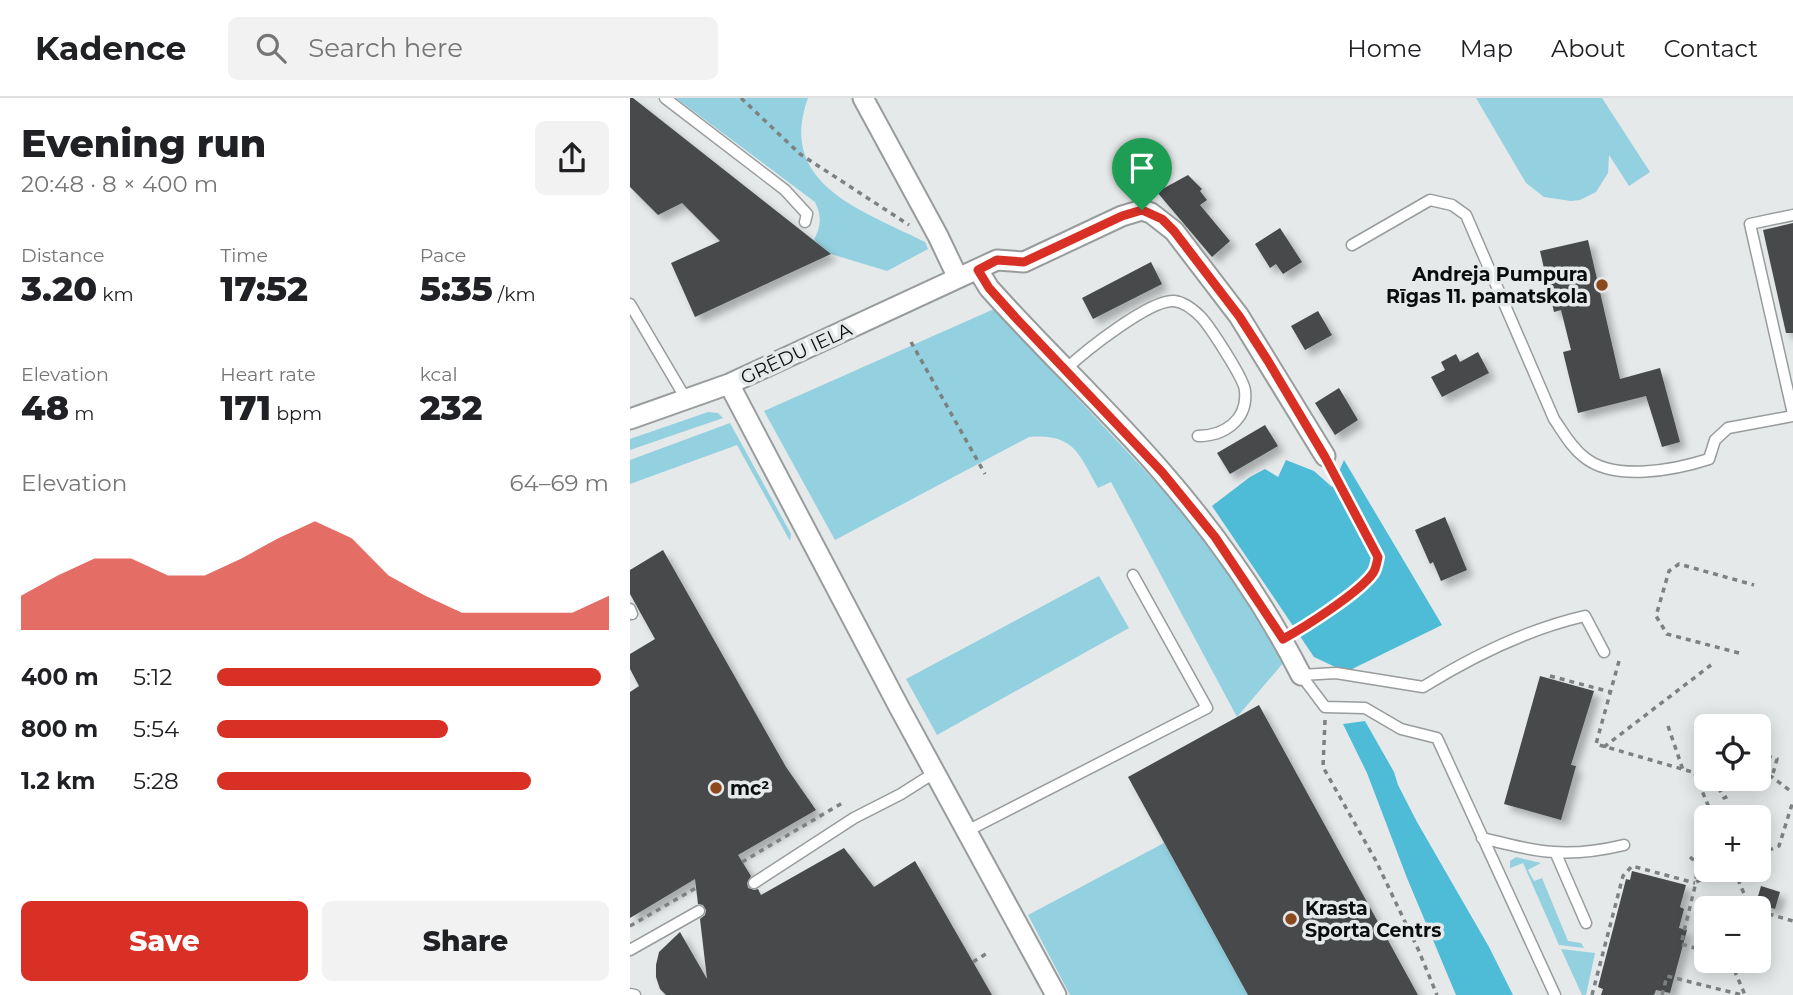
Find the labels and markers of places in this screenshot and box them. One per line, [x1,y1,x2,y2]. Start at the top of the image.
pin [1112,138,1172,210]
place label: Andreja Pumpura Rīgas 11. pamatskola [1386,263,1588,308]
marker: Andreja Pumpura Rīgas 11. pamatskola [1594,277,1610,293]
place label: mc² [730,777,769,800]
marker: mc² [708,780,724,796]
place label: Krasta Sporta Centrs [1305,897,1441,942]
marker: Krasta Sporta Centrs [1283,911,1299,927]

